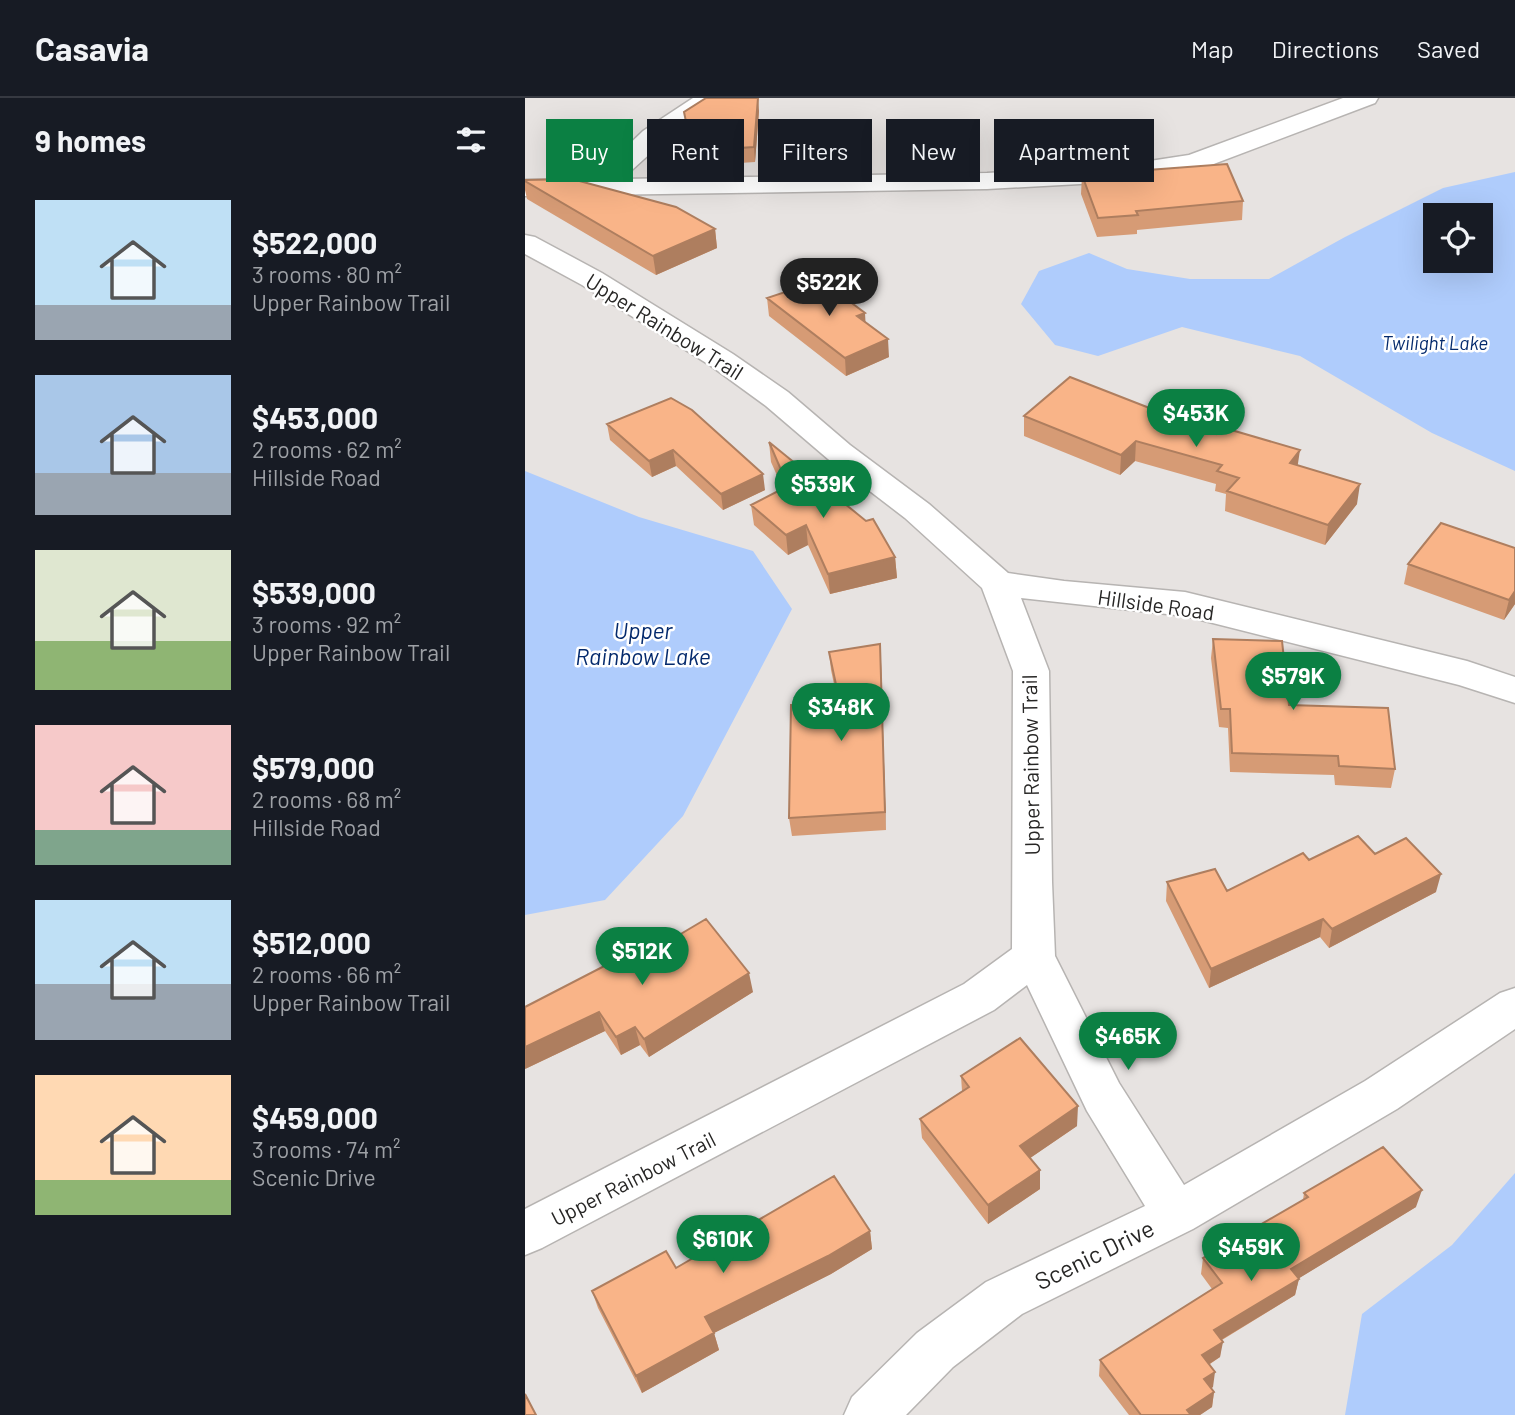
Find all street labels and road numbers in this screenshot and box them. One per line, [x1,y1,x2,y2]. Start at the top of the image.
street label: Upper Rainbow Trail [582,267,748,385]
street label: Hillside Road [1096,583,1216,625]
street label: Upper Rainbow Trail [1016,674,1044,856]
street label: Upper Rainbow Trail [547,1126,719,1230]
street label: Scenic Drive [1030,1213,1158,1295]

